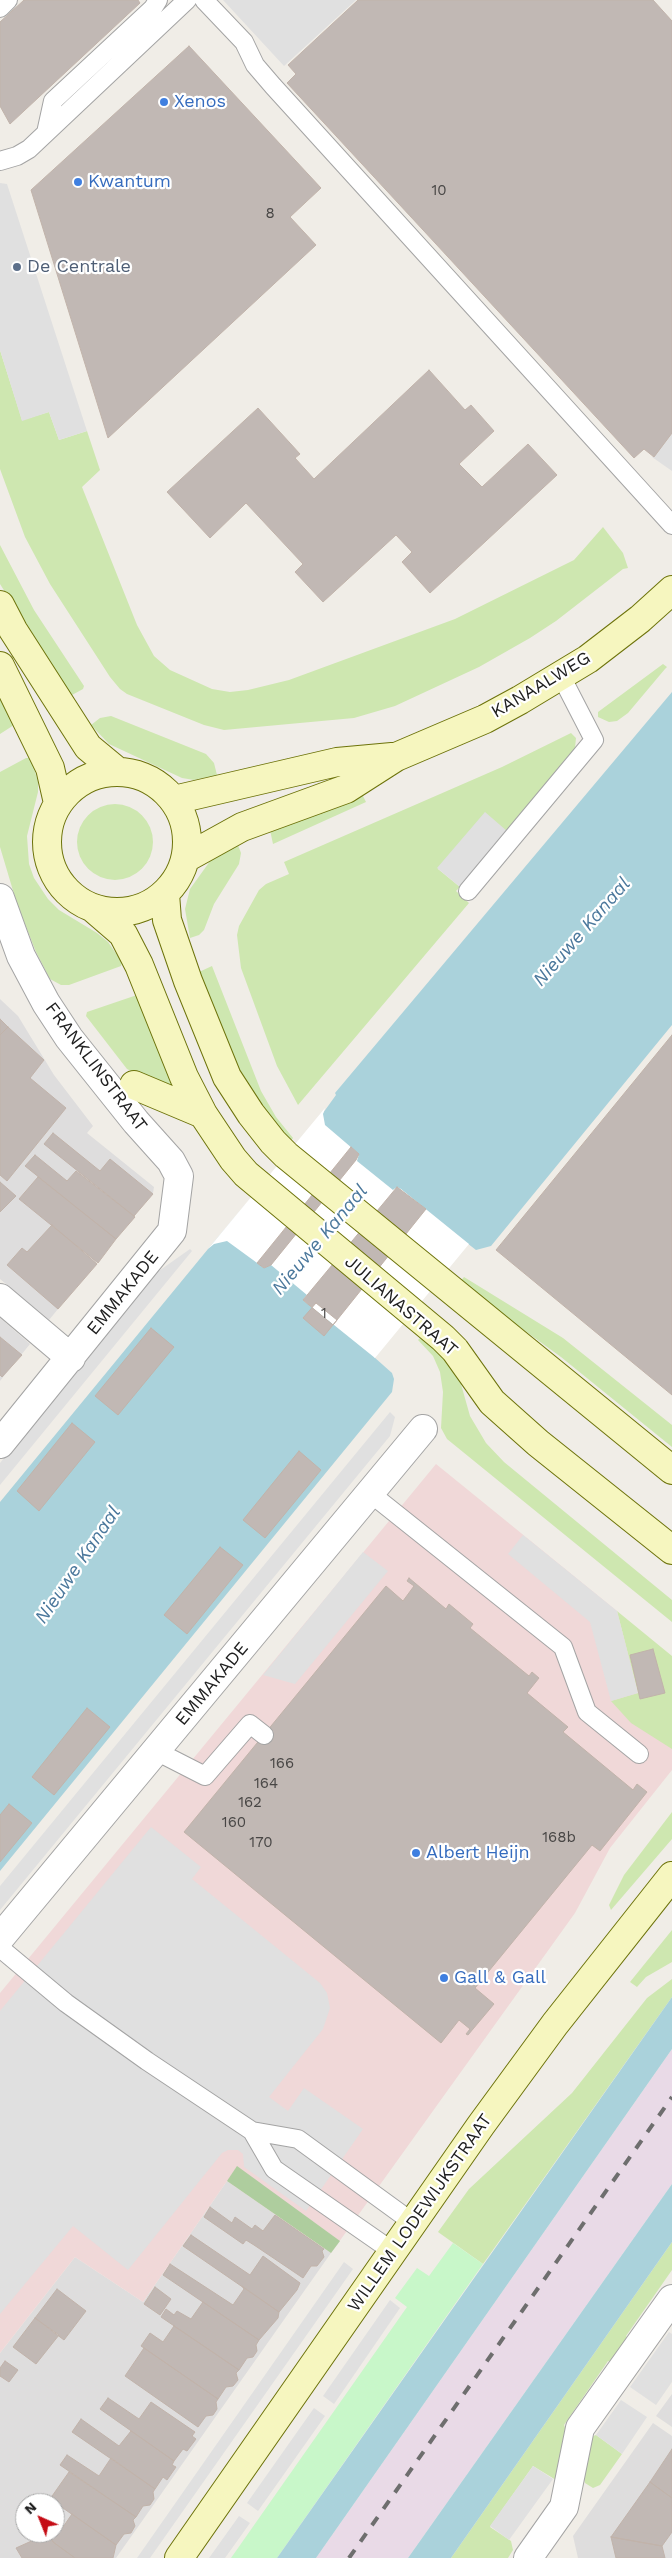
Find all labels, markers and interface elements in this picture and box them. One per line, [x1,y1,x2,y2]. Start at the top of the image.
place label: Xenos [174,91,226,113]
marker: Xenos [158,96,170,108]
place label: Kwantum [88,171,171,193]
marker: Kwantum [72,176,84,188]
house number: 10 [431,182,447,200]
house number: 8 [265,205,275,223]
place label: De Centrale [27,256,131,278]
marker: De Centrale [11,261,23,273]
street label: KANAALWEG [488,647,594,723]
water label: Nieuwe Kanaal [529,873,635,991]
street label: FRANKLINSTRAAT [40,998,152,1136]
water label: Nieuwe Kanaal [267,1180,373,1300]
street label: EMMAKADE [82,1246,164,1340]
street label: JULIANASTRAAT [340,1251,462,1361]
house number: 1 [321,1305,327,1323]
water label: Nieuwe Kanaal [30,1502,126,1628]
street label: EMMAKADE [171,1638,253,1730]
house number: 166 [270,1755,294,1773]
house number: 164 [254,1775,278,1793]
house number: 162 [238,1794,262,1812]
house number: 160 [222,1814,246,1832]
house number: 168b [542,1829,576,1847]
house number: 170 [249,1834,273,1852]
place label: Albert Heijn [426,1842,530,1864]
marker: Albert Heijn [410,1847,422,1859]
place label: Gall & Gall [454,1967,546,1989]
marker: Gall & Gall [438,1972,450,1984]
street label: WILLEM LODEWIJKSTRAAT [343,2110,497,2316]
north arrow [15,2493,65,2543]
text: N [21,2499,40,2517]

